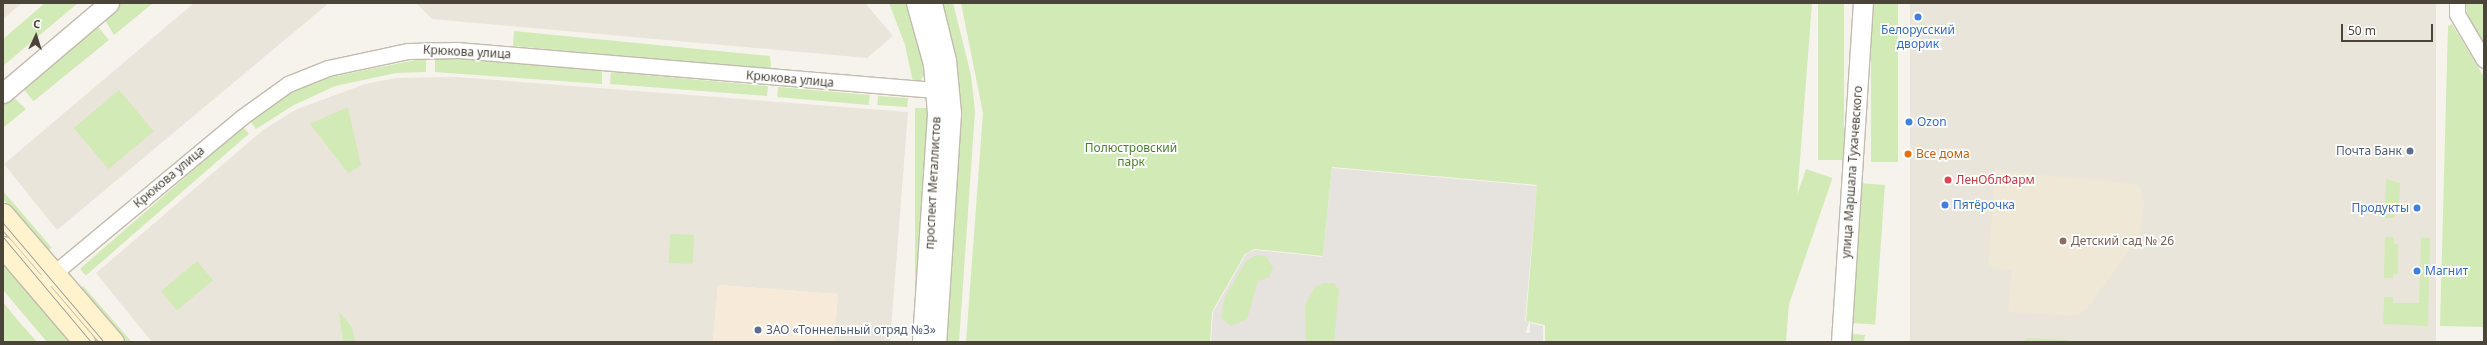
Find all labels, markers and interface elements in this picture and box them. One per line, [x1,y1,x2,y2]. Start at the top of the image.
marker: Белорусский дворик [1913,12,1923,22]
north arrow [16,16,56,56]
text: С [33,16,41,31]
scale bar [2343,16,2435,42]
text: 50 m [2348,22,2376,39]
place label: Белорусский дворик [1881,23,1955,51]
street label: Крюкова улица [423,43,511,61]
street label: Крюкова улица [745,68,835,90]
street label: улица Маршала Тухачевского [1839,85,1865,259]
place label: Ozon [1917,115,1947,129]
street label: проспект Металлистов [922,116,944,250]
marker: Ozon [1904,117,1914,127]
park label: Полюстровский парк [1085,141,1177,169]
street label: Крюкова улица [131,143,207,211]
place label: Почта Банк [2336,144,2402,158]
marker: Почта Банк [2405,146,2415,156]
place label: Все дома [1916,147,1970,161]
marker: Все дома [1903,149,1913,159]
place label: ЛенОблФарм [1956,173,2035,187]
marker: ЛенОблФарм [1943,175,1953,185]
place label: Пятёрочка [1953,198,2015,212]
marker: Пятёрочка [1940,200,1950,210]
place label: Продукты [2351,201,2409,215]
marker: Продукты [2412,203,2422,213]
place label: Детский сад № 26 [2071,234,2174,248]
marker: Детский сад № 26 [2058,236,2068,246]
place label: Магнит [2425,264,2468,278]
marker: Магнит [2412,266,2422,276]
place label: ЗАО «Тоннельный отряд №3» [766,323,936,337]
marker: ЗАО «Тоннельный отряд №3» [753,325,763,335]

